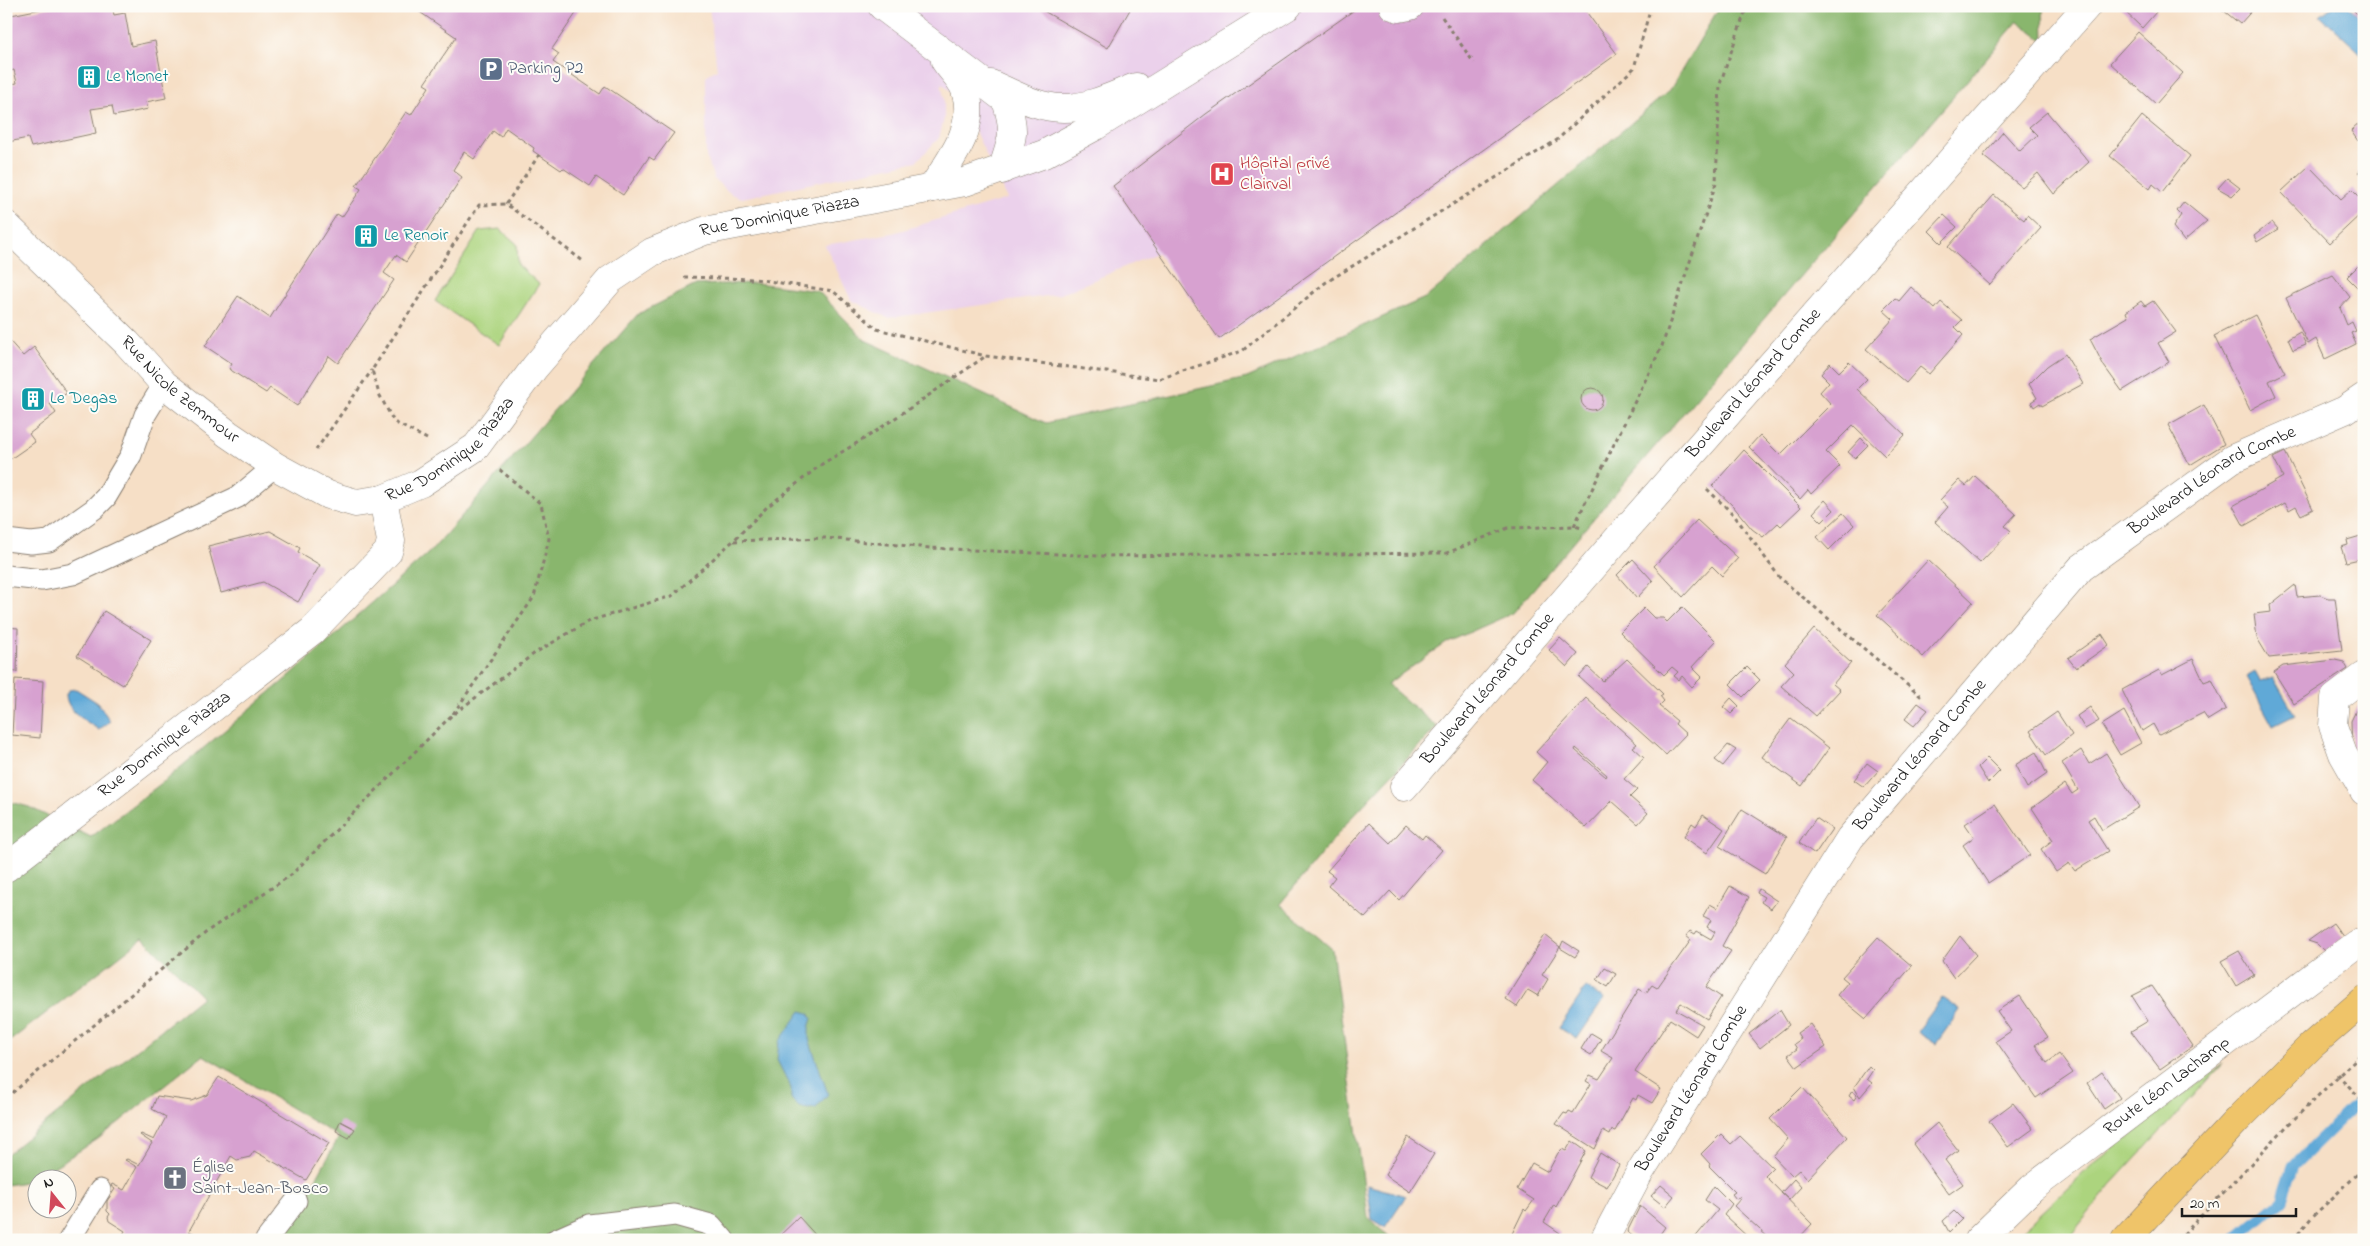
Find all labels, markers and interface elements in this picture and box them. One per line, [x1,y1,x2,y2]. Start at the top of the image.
parking icon: Parking P2 [478,56,504,82]
place label: Parking P2 [508,56,584,83]
building icon: Le Monet [76,64,102,90]
place label: Le Monet [106,64,169,90]
place label: Hôpital privé Clairval [1240,151,1331,198]
hospital icon: Hôpital privé Clairval [1209,161,1235,187]
street label: Rue Dominique Piazza [698,189,862,245]
building icon: Le Renoir [353,223,379,249]
place label: Le Renoir [384,223,449,249]
street label: Boulevard Léonard Combe [1680,302,1828,466]
street label: Rue Nicole Zemmour [114,330,244,451]
building icon: Le Degas [20,386,46,412]
place label: Le Degas [50,386,117,413]
street label: Rue Dominique Piazza [381,392,521,510]
street label: Boulevard Léonard Combe [2122,419,2301,543]
street label: Boulevard Léonard Combe [1415,607,1562,772]
street label: Boulevard Léonard Combe [1847,673,1994,838]
street label: Rue Dominique Piazza [93,685,237,805]
street label: Boulevard Léonard Combe [1629,999,1755,1179]
street label: Route Léon Lachamp [2098,1030,2236,1142]
place label: Église Saint-Jean-Bosco [192,1155,328,1202]
church icon: Église Saint-Jean-Bosco [162,1165,188,1191]
north arrow [28,1168,78,1218]
text: N [41,1172,56,1194]
scale bar [2182,1186,2296,1218]
text: 20 m [2190,1193,2220,1215]

